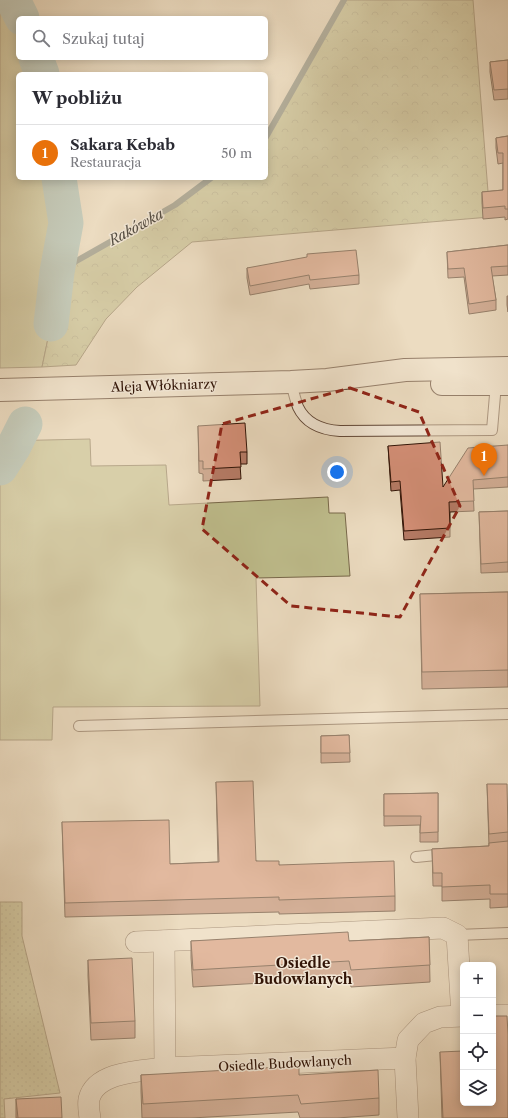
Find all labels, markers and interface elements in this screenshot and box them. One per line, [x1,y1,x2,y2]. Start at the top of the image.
search box [16,16,268,60]
icon: search [30,27,52,49]
text: Szukaj tutaj [62,29,144,48]
text: W pobliżu [32,88,122,108]
text: Sakara Kebab [70,135,175,154]
text: 1 [42,145,48,161]
text: 50 m [221,145,252,161]
text: Restauracja [70,154,141,170]
water label: Rakówka [105,204,167,250]
street label: Aleja Włókniarzy [110,375,218,395]
pin: 1 [471,443,497,476]
your location [327,462,347,482]
district label: Osiedle Budowlanych [254,954,353,988]
map controls [460,962,496,1106]
button: + [460,962,496,998]
button: − [460,998,496,1034]
button: locate [460,1034,496,1070]
street label: Osiedle Budowlanych [218,1052,352,1074]
button: layers [460,1070,496,1106]

